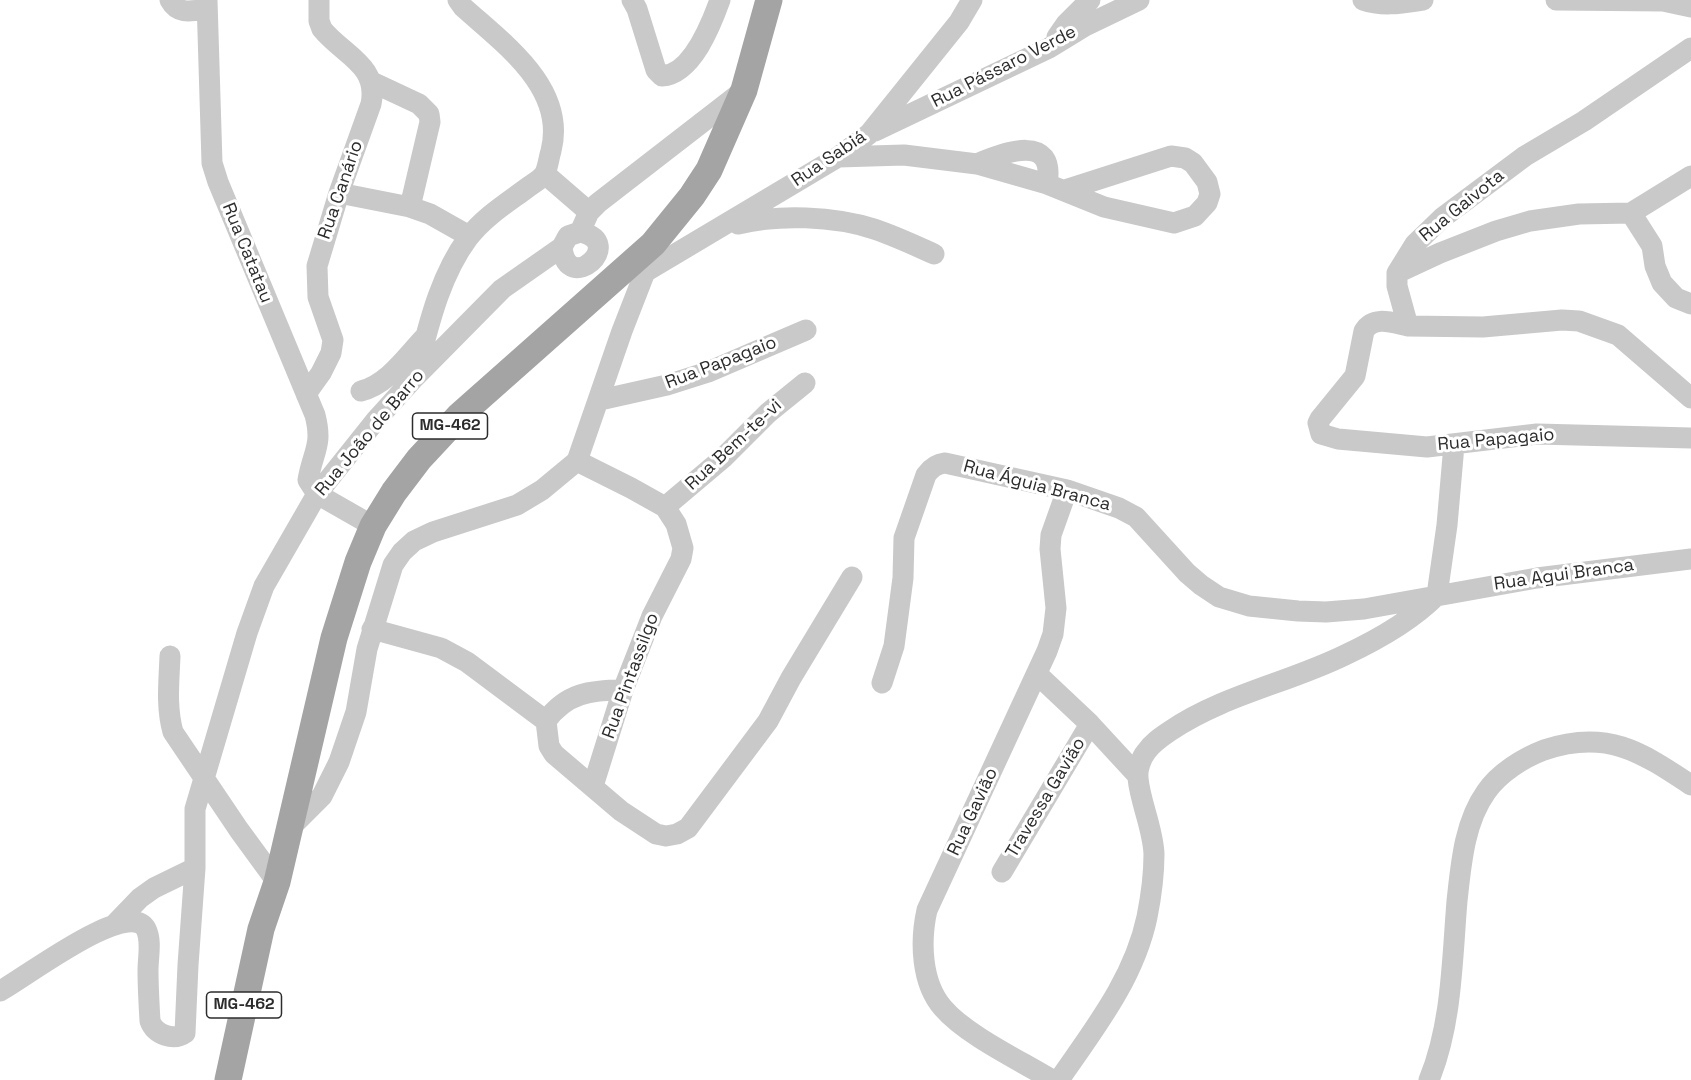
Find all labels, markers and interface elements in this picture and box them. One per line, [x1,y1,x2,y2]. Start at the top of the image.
street label: Rua Pássaro Verde [928,21,1080,113]
street label: Rua Sabiá [788,126,870,192]
street label: Rua Canário [314,138,368,242]
street label: Rua Gaivota [1415,165,1509,247]
street label: Rua Catatau [217,200,277,306]
street label: Rua Papagaio [662,332,780,394]
street label: Rua João de Barro [311,366,429,500]
street label: Rua Bem-te-vi [681,395,787,495]
road number: MG-462 [412,413,488,439]
street label: Rua Papagaio [1437,424,1555,456]
street label: Rua Águia Branca [961,456,1113,516]
street label: Rua Agui Branca [1493,554,1635,596]
street label: Rua Pintassilgo [598,610,664,742]
street label: Travessa Gavião [1002,734,1090,862]
street label: Rua Gavião [943,765,1003,859]
road number: MG-462 [206,992,282,1018]

